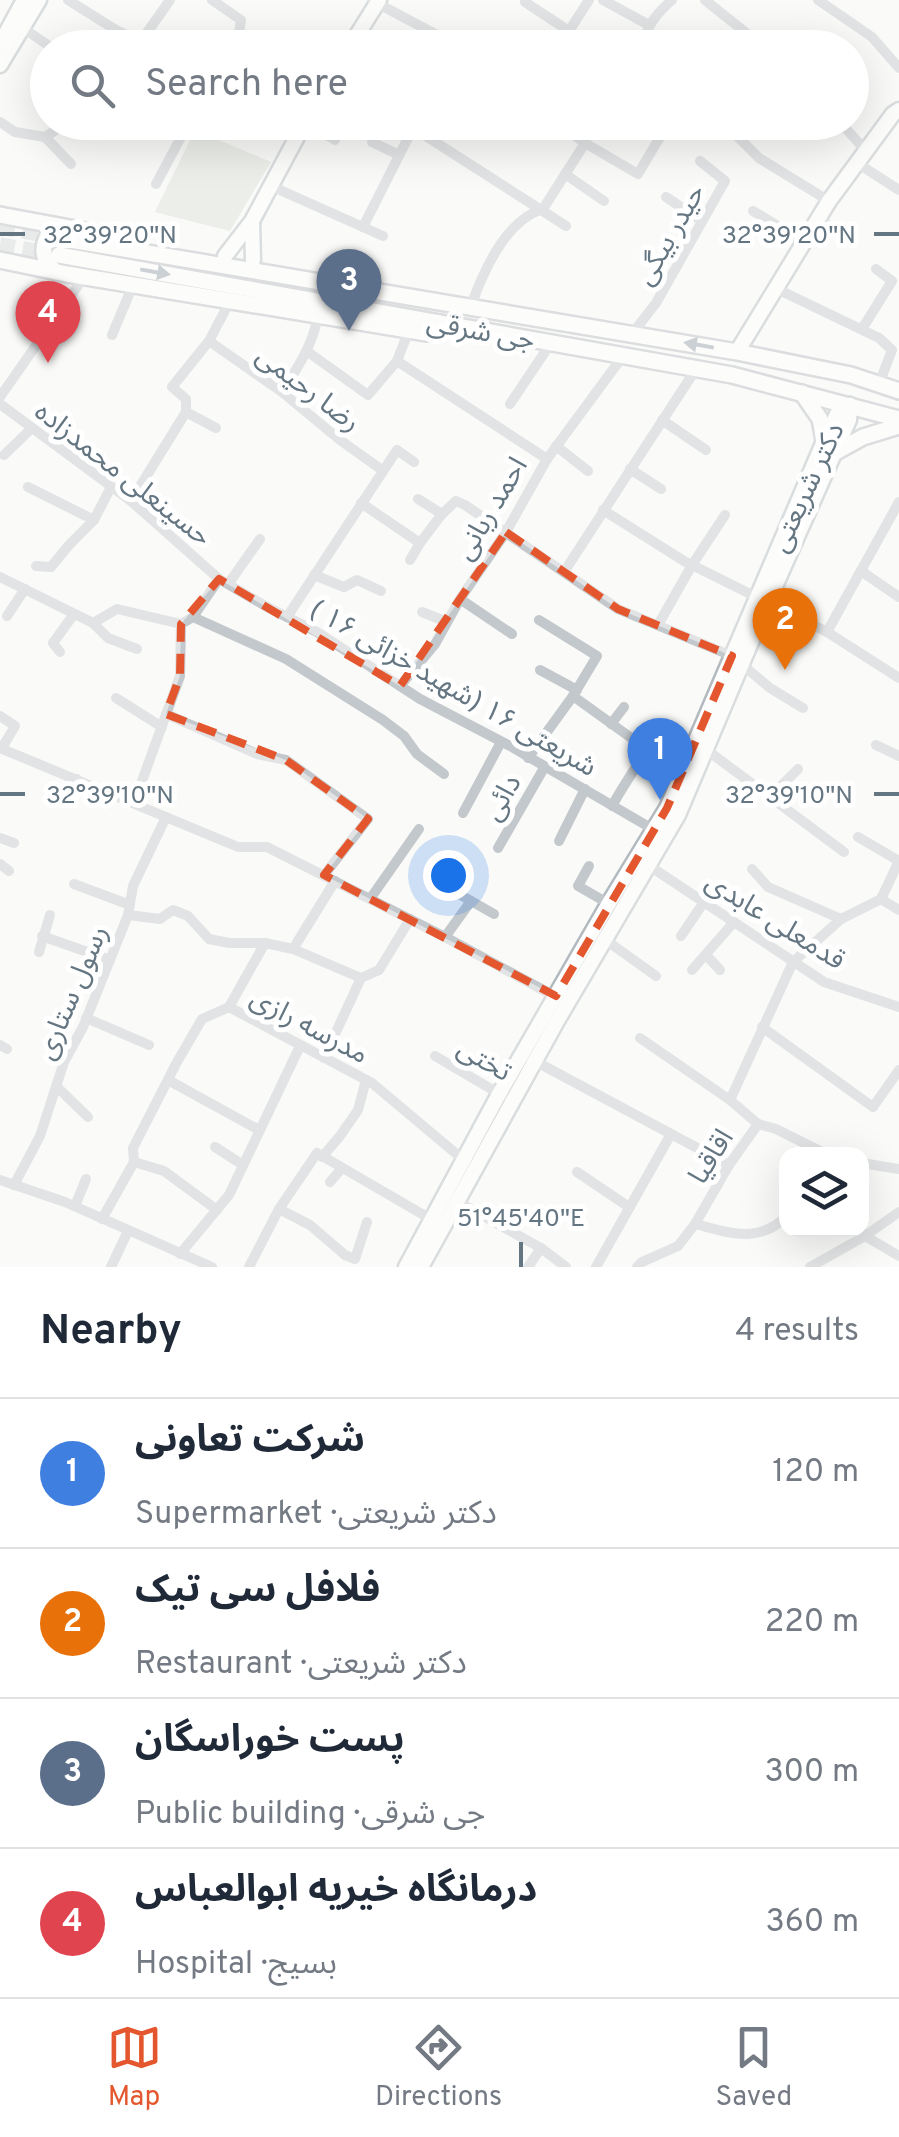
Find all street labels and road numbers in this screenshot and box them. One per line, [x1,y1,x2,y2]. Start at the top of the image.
street label: حیدر بیگی [628,178,715,293]
street label: جی شرقی [424,306,537,360]
street label: رضا رحیمی [248,339,367,442]
street label: حسینعلی محمدزاده [26,395,218,556]
street label: دکتر شریعتی [763,418,854,559]
street label: احمد ربانی [448,451,537,568]
street label: شریعتی ۱۶ (شهید خزائی ۱۶ ) [303,593,602,787]
street label: دائی [476,769,531,828]
street label: قدمعلی عابدی [698,865,851,980]
street label: رسول ستاری [29,920,118,1066]
street label: مدرسه رازی [243,981,374,1074]
street label: تختی [450,1032,517,1092]
street label: اقاقیا [682,1123,743,1192]

